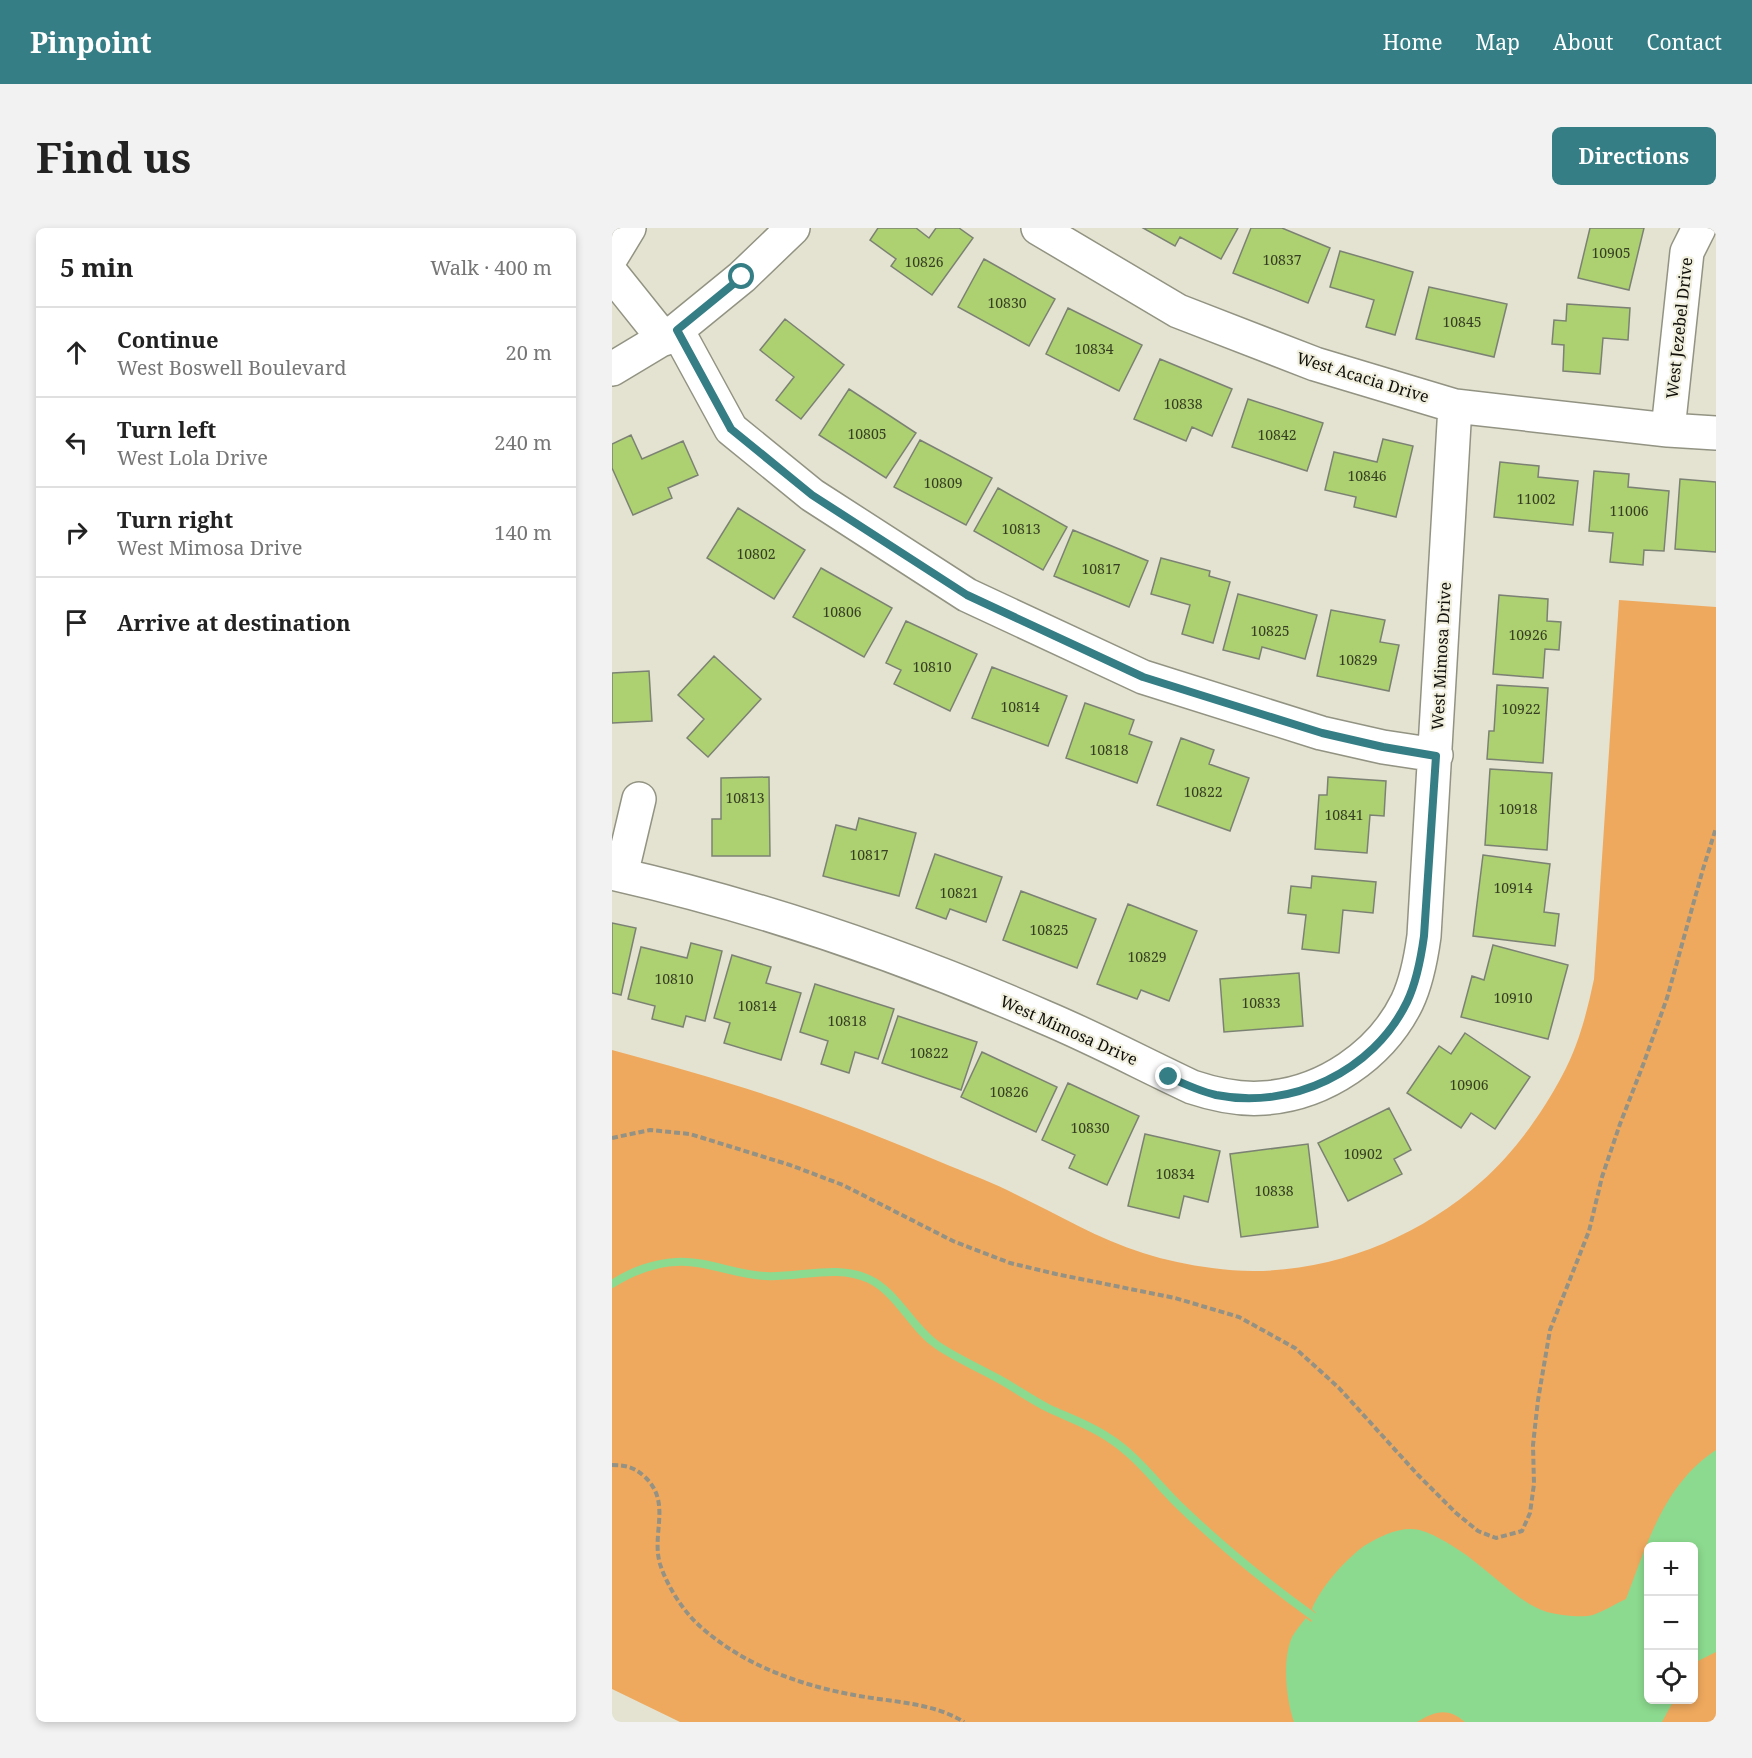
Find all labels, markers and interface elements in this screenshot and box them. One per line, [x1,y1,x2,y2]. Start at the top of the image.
text: Pinpoint [30,23,152,61]
text: Home [1383,28,1443,56]
text: Map [1476,28,1520,56]
text: About [1553,28,1614,56]
text: Contact [1647,28,1722,56]
button: Directions [1552,127,1716,185]
text: Find us [36,128,191,185]
house number: 10905 [1591,243,1631,262]
text: 5 min [60,249,134,285]
house number: 10837 [1262,250,1302,269]
house number: 10826 [904,252,944,271]
text: Walk · 400 m [430,254,552,281]
street label: West Jezebel Drive [1661,256,1697,400]
route start [728,263,754,289]
house number: 10830 [987,293,1027,312]
house number: 10845 [1442,312,1482,331]
text: Continue [117,324,219,354]
icon: ahead [60,336,93,369]
text: 20 m [506,339,552,366]
house number: 10834 [1074,339,1114,358]
street label: West Acacia Drive [1294,346,1432,408]
text: West Boswell Boulevard [117,354,347,381]
house number: 10838 [1163,394,1203,413]
text: Turn left [117,414,216,444]
house number: 10805 [847,424,887,443]
house number: 10842 [1257,425,1297,444]
icon: left [60,426,93,459]
text: 240 m [494,429,552,456]
text: West Lola Drive [117,444,268,471]
house number: 10846 [1347,466,1387,485]
house number: 10809 [923,473,963,492]
house number: 11002 [1516,489,1556,508]
house number: 11006 [1609,501,1649,520]
text: Turn right [117,504,233,534]
icon: right [60,516,93,549]
text: 140 m [494,519,552,546]
house number: 10813 [1001,519,1041,538]
text: West Mimosa Drive [117,534,302,561]
house number: 10802 [736,544,776,563]
house number: 10817 [1081,559,1121,578]
street label: West Mimosa Drive [1426,581,1456,731]
house number: 10806 [822,602,862,621]
icon: arrive [60,606,93,639]
text: Arrive at destination [117,607,351,637]
house number: 10825 [1250,621,1290,640]
house number: 10926 [1508,625,1548,644]
house number: 10829 [1338,650,1378,669]
house number: 10810 [912,657,952,676]
house number: 10814 [1000,697,1040,716]
house number: 10922 [1501,699,1541,718]
house number: 10818 [1089,740,1129,759]
house number: 10822 [1183,782,1223,801]
house number: 10813 [725,788,765,807]
house number: 10918 [1498,799,1538,818]
house number: 10841 [1324,805,1364,824]
house number: 10817 [849,845,889,864]
house number: 10914 [1493,878,1533,897]
house number: 10821 [939,883,979,902]
house number: 10825 [1029,920,1069,939]
house number: 10829 [1127,947,1167,966]
house number: 10810 [654,969,694,988]
house number: 10910 [1493,988,1533,1007]
street label: West Mimosa Drive [997,990,1141,1070]
house number: 10833 [1241,993,1281,1012]
house number: 10814 [737,996,777,1015]
house number: 10818 [827,1011,867,1030]
house number: 10822 [909,1043,949,1062]
route end [1155,1063,1181,1089]
house number: 10906 [1449,1075,1489,1094]
house number: 10826 [989,1082,1029,1101]
house number: 10830 [1070,1118,1110,1137]
house number: 10902 [1343,1144,1383,1163]
house number: 10834 [1155,1164,1195,1183]
house number: 10838 [1254,1181,1294,1200]
map controls [1644,1542,1698,1704]
button: + [1644,1542,1698,1596]
button: − [1644,1596,1698,1650]
button: locate [1644,1650,1698,1704]

